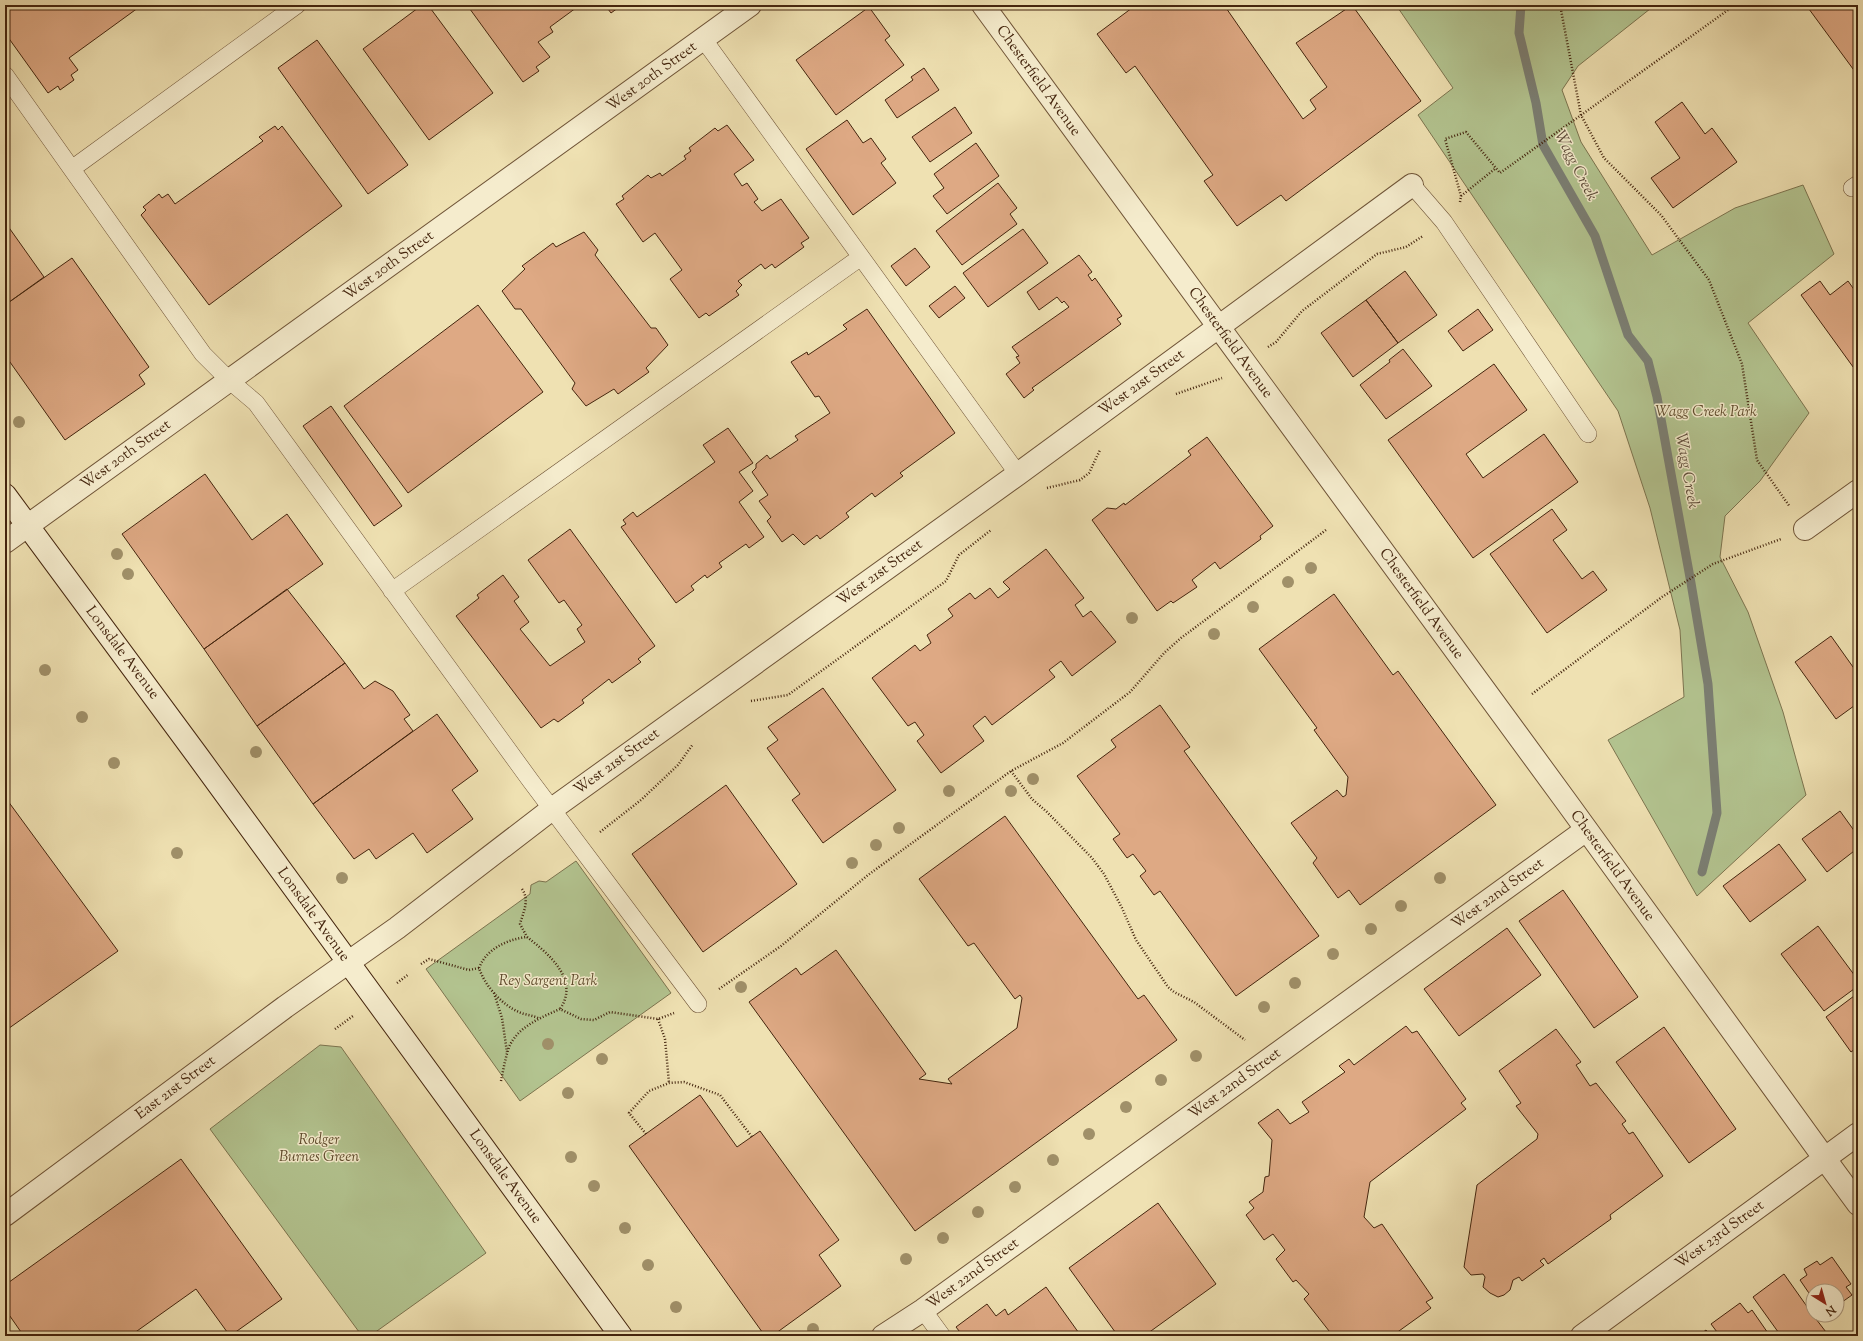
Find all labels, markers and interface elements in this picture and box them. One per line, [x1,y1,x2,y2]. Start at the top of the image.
street label: Chesterfield Avenue [991,21,1085,141]
street label: West 20th Street [602,37,702,117]
water label: Wagg Creek [1547,127,1603,205]
street label: West 20th Street [339,226,439,306]
street label: Chesterfield Avenue [1183,283,1277,403]
street label: West 21st Street [1095,345,1189,421]
park label: Wagg Creek Park [1655,402,1757,423]
street label: West 20th Street [76,415,176,495]
water label: Wagg Creek [1668,431,1704,511]
street label: West 21st Street [833,535,927,611]
street label: Chesterfield Avenue [1374,544,1468,664]
street label: Lonsdale Avenue [80,602,164,704]
street label: West 21st Street [570,724,664,800]
street label: Chesterfield Avenue [1565,806,1659,926]
street label: West 22nd Street [1448,853,1548,935]
street label: Lonsdale Avenue [272,864,354,966]
park label: Rey Sargent Park [499,971,597,992]
street label: West 22nd Street [1185,1043,1285,1125]
street label: East 21st Street [132,1051,220,1125]
street label: Lonsdale Avenue [464,1126,546,1228]
park label: Rodger Burnes Green [279,1130,359,1168]
street label: West 23rd Street [1671,1196,1769,1274]
street label: West 22nd Street [923,1233,1023,1315]
north arrow [1805,1283,1845,1323]
text: N [1822,1301,1840,1319]

